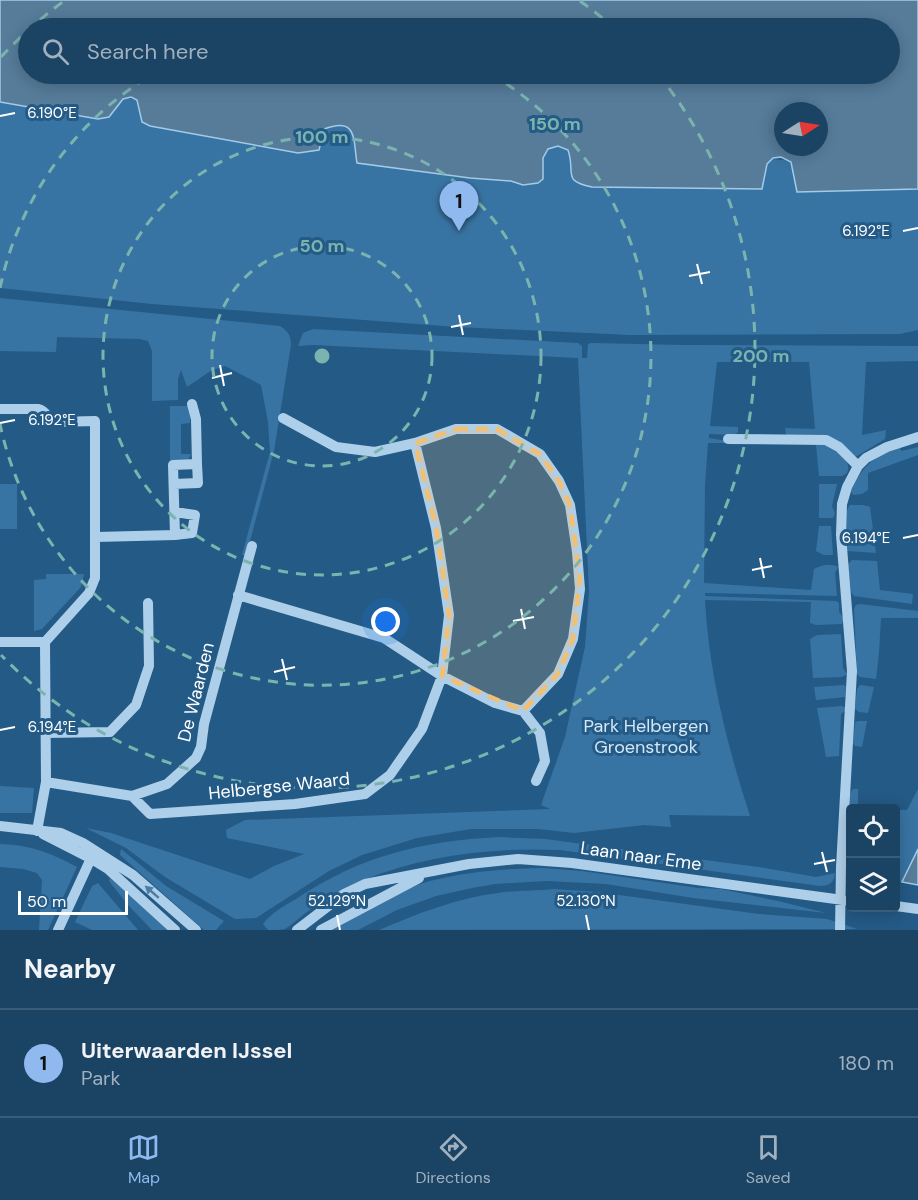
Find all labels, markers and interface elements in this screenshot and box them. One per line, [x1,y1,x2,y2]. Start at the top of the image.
search box [18,18,900,84]
icon: search [39,35,72,68]
text: Search here [87,37,208,66]
north arrow [774,102,828,156]
text: 6.190°E [27,103,77,123]
text: 150 m [529,112,581,136]
text: 100 m [295,125,349,149]
pin: 1 [440,182,478,231]
text: 6.192°E [842,221,890,241]
text: 50 m [299,234,345,258]
text: 200 m [733,344,789,368]
centre of rings [312,346,332,366]
text: 6.192°E [28,410,76,430]
text: 6.194°E [842,528,890,548]
your location [371,607,400,636]
street label: De Waarden [172,640,220,744]
park label: Park Helbergen Groenstrook [583,714,709,759]
text: 6.194°E [28,717,76,737]
street label: Helbergse Waard [207,767,351,805]
map controls [846,804,900,912]
button: locate [846,804,900,858]
street label: Laan naar Eme [579,836,703,876]
button: layers [846,858,900,912]
one-way arrow [144,885,160,898]
scale bar [18,888,128,916]
text: 50 m [27,891,66,912]
text: 52.129°N [308,891,366,911]
text: 52.130°N [556,891,616,911]
text: Nearby [24,952,116,986]
text: Uiterwaarden IJssel [81,1036,292,1065]
text: 1 [40,1050,47,1076]
text: 180 m [839,1050,894,1076]
text: Park [81,1065,121,1091]
tab: Map [127,1131,160,1188]
tab: Directions [415,1131,491,1188]
tab: Saved [746,1131,791,1188]

